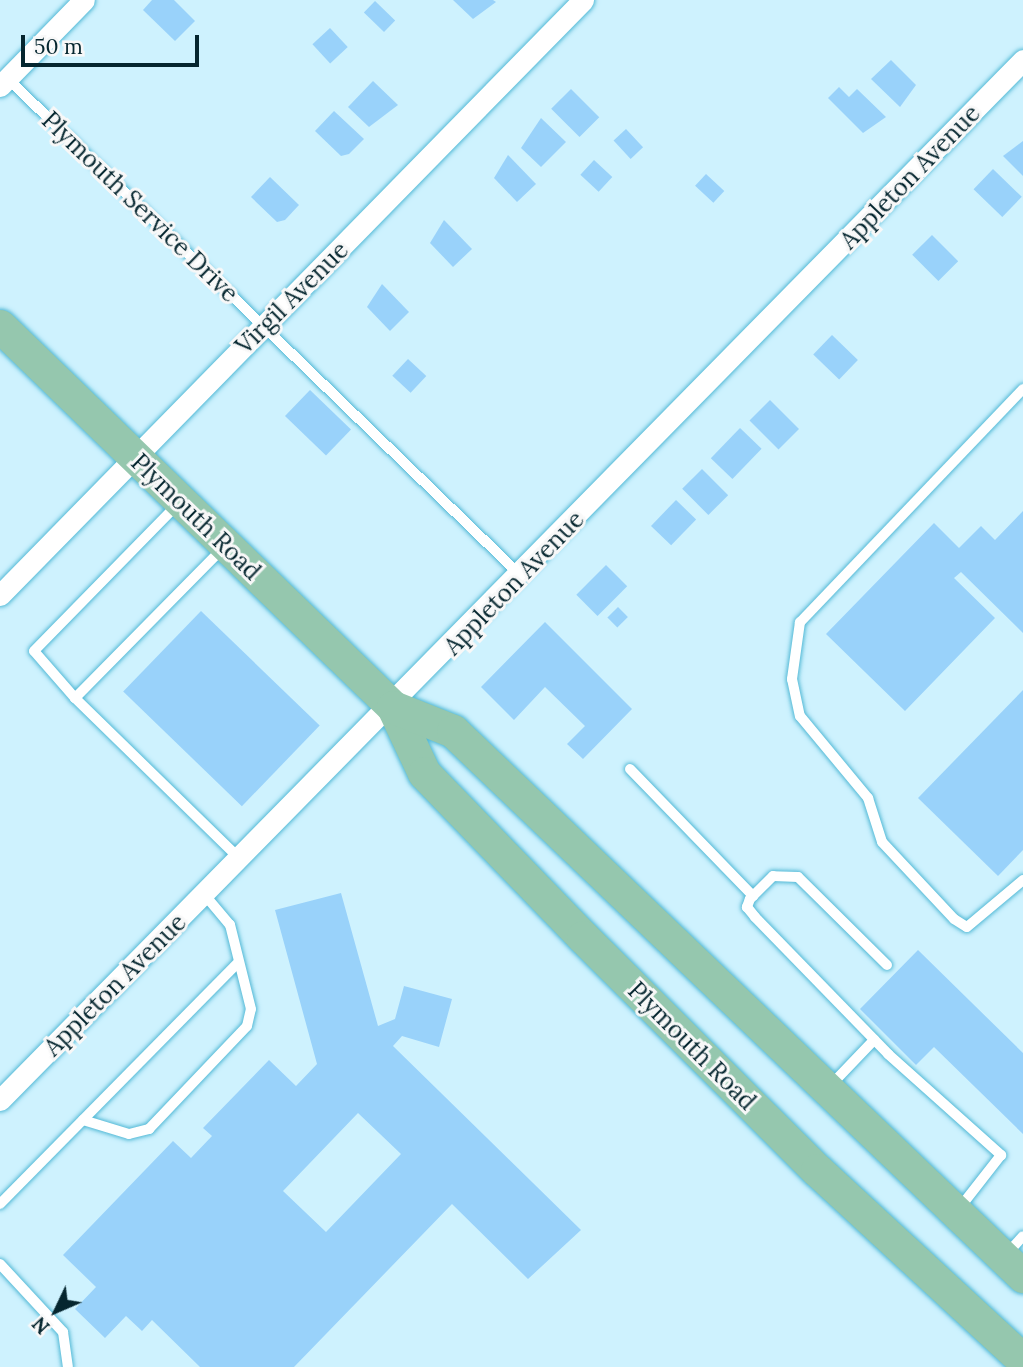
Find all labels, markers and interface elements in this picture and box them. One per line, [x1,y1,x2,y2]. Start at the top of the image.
scale bar [24,21,203,65]
text: 50 m [34,33,83,60]
street label: Appleton Avenue [834,99,986,255]
street label: Plymouth Service Drive [36,106,244,308]
street label: Virgil Avenue [230,236,354,360]
street label: Plymouth Road [125,448,267,586]
street label: Appleton Avenue [438,505,590,661]
street label: Appleton Avenue [38,908,192,1062]
street label: Plymouth Road [622,976,762,1116]
north arrow [21,1276,91,1346]
text: N [27,1312,55,1339]

